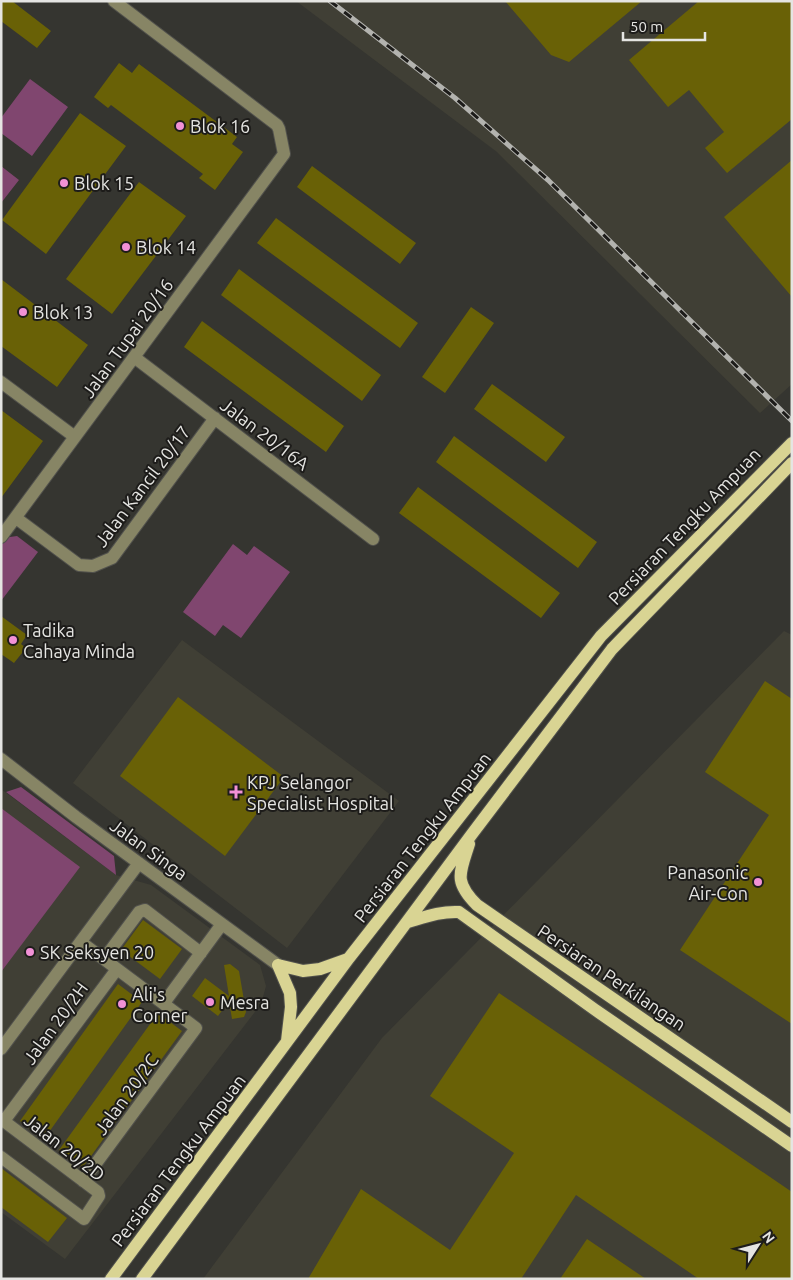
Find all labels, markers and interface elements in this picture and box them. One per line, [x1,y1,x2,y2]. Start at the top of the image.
scale bar [623,10,706,42]
text: 50 m [630,18,663,35]
place label: Blok 16 [190,116,250,136]
marker: Blok 16 [174,120,186,132]
place label: Blok 15 [74,173,134,193]
marker: Blok 15 [58,177,70,189]
place label: Blok 14 [136,237,196,257]
marker: Blok 14 [120,241,132,253]
street label: Jalan Tupai 20/16 [77,275,177,401]
place label: Blok 13 [33,302,93,322]
marker: Blok 13 [17,306,29,318]
street label: Jalan 20/16A [217,394,313,474]
street label: Jalan Kancil 20/17 [90,422,194,550]
street label: Persiaran Tengku Ampuan [604,444,764,608]
place label: Tadika Cahaya Minda [23,620,135,661]
marker: Tadika Cahaya Minda [7,634,19,646]
street label: Persiaran Tengku Ampuan [350,748,494,926]
place label: KPJ Selangor Specialist Hospital [247,772,394,813]
marker: KPJ Selangor Specialist Hospital [229,785,243,799]
street label: Jalan Singa [107,814,191,884]
place label: Panasonic Air-Con [667,862,748,903]
marker: Panasonic Air-Con [752,876,764,888]
street label: Persiaran Perkilangan [534,920,690,1034]
place label: SK Seksyen 20 [40,942,154,962]
marker: SK Seksyen 20 [24,946,36,958]
street label: Jalan 20/2H [19,978,91,1068]
place label: Ali's Corner [132,984,188,1025]
place label: Mesra [220,992,269,1012]
marker: Mesra [204,996,216,1008]
marker: Ali's Corner [116,998,128,1010]
street label: Jalan 20/2C [90,1050,162,1138]
street label: Persiaran Tengku Ampuan [107,1070,249,1250]
street label: Jalan 20/2D [21,1109,109,1185]
north arrow [733,1220,783,1270]
text: N [759,1228,778,1246]

